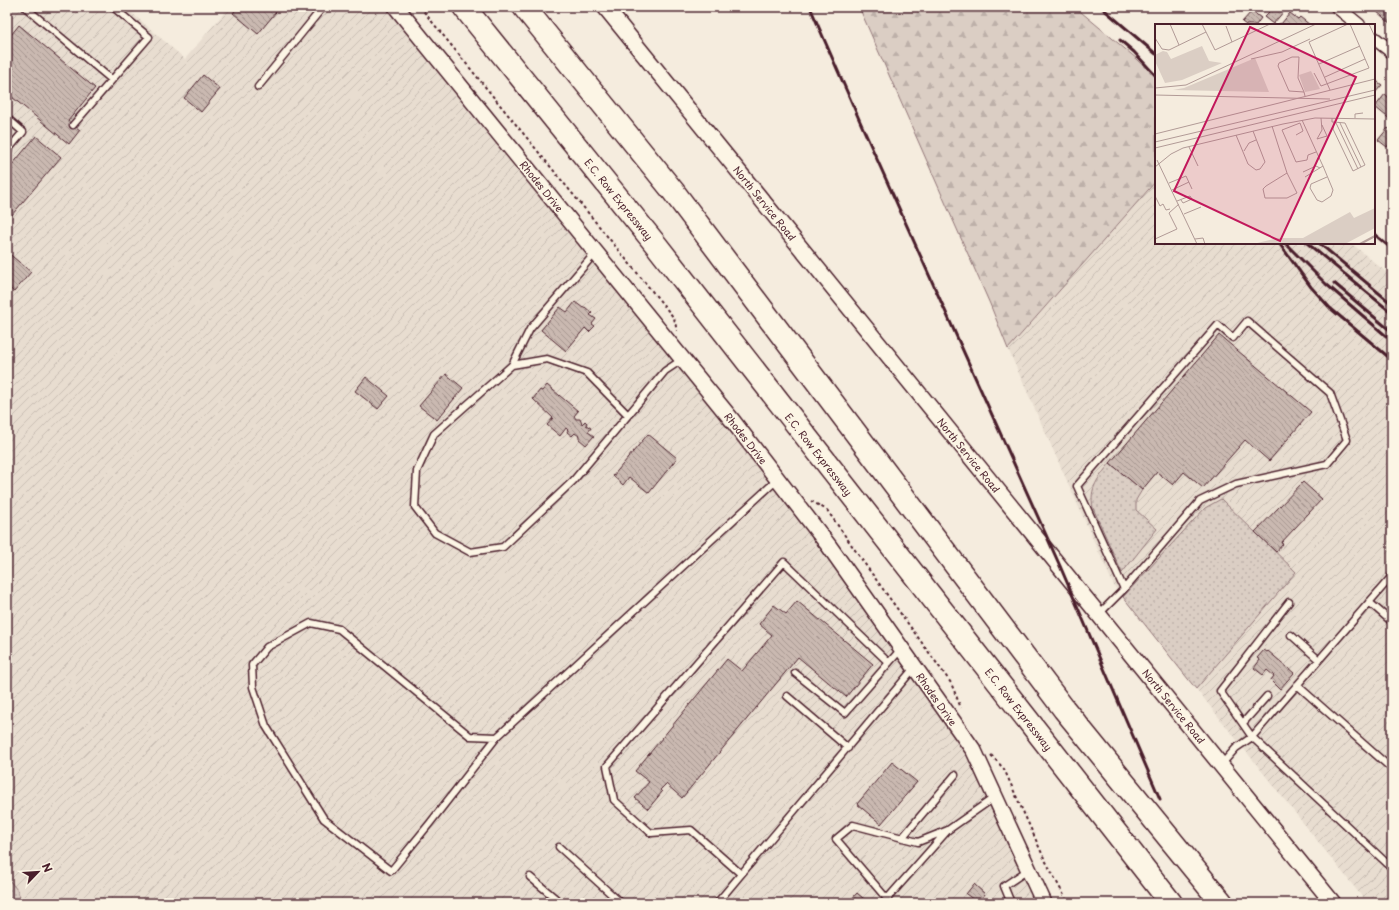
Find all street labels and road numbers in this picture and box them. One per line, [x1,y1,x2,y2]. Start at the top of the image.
street label: E.C. Row Expressway [581,155,657,244]
street label: Rhodes Drive [517,157,567,215]
street label: North Service Road [730,162,800,244]
street label: Rhodes Drive [721,409,771,467]
street label: E.C. Row Expressway [781,409,856,499]
street label: North Service Road [934,414,1004,496]
street label: E.C. Row Expressway [981,664,1056,754]
street label: North Service Road [1139,665,1209,747]
street label: Rhodes Drive [913,669,961,729]

